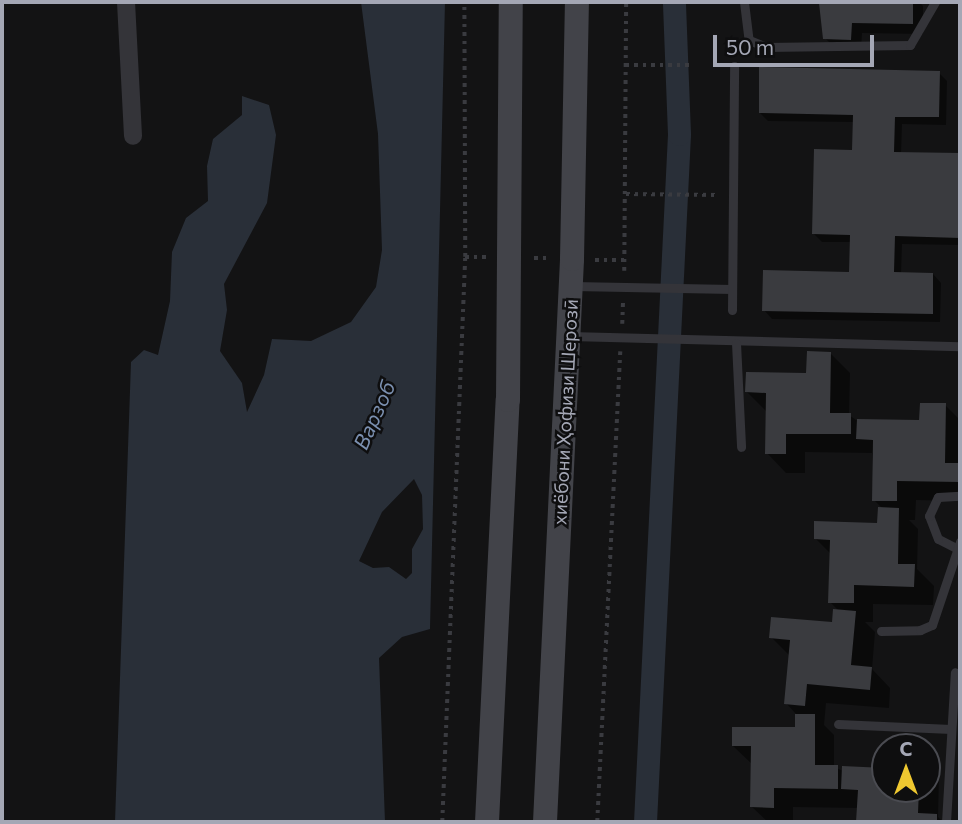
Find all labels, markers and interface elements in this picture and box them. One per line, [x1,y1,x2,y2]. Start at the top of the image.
scale bar [717,21,878,65]
text: 50 m [726,34,774,59]
street label: хиёбони Ҳофизи Шерозӣ [548,298,582,526]
water label: Варзоб [348,377,400,453]
north arrow [871,733,941,803]
text: С [900,737,913,760]

